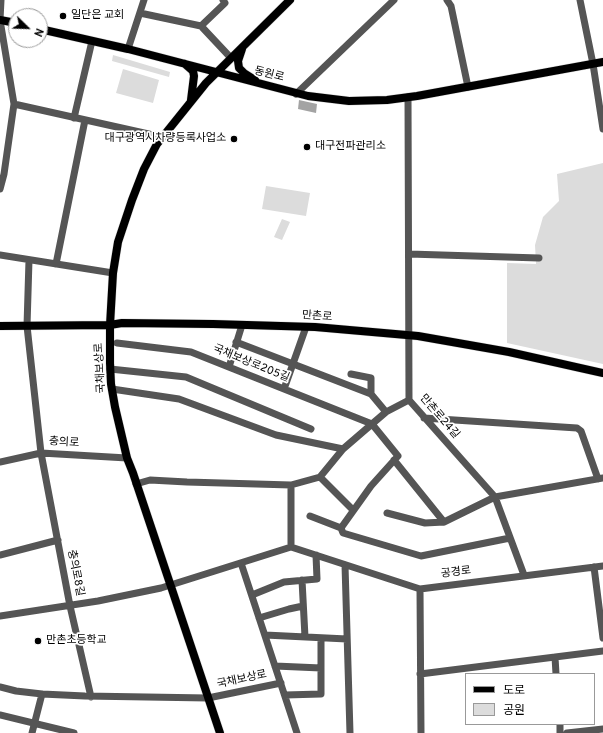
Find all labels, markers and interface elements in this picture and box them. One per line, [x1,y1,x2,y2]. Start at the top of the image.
north arrow [8,8,48,48]
place label: 일단은 교회 [71,9,124,23]
marker: 일단은 교회 [58,11,68,21]
text: N [30,26,46,39]
street label: 동원로 [253,65,285,85]
place label: 대구광역시차량등록사업소 [105,132,226,146]
marker: 대구광역시차량등록사업소 [229,134,239,144]
place label: 대구전파관리소 [315,140,386,154]
marker: 대구전파관리소 [302,142,312,152]
street label: 만촌로 [301,309,333,325]
street label: 국채보상로 [93,342,109,394]
street label: 국채보상로205길 [211,343,291,385]
street label: 만촌로24길 [416,392,462,442]
street label: 충의로 [48,436,80,450]
street label: 충의로8길 [64,549,86,597]
street label: 공경로 [440,565,472,581]
place label: 만촌초등학교 [46,634,107,648]
marker: 만촌초등학교 [33,636,43,646]
street label: 국채보상로 [216,668,268,692]
legend [465,673,595,725]
text: 도로 [503,683,525,699]
text: 공원 [503,703,525,719]

